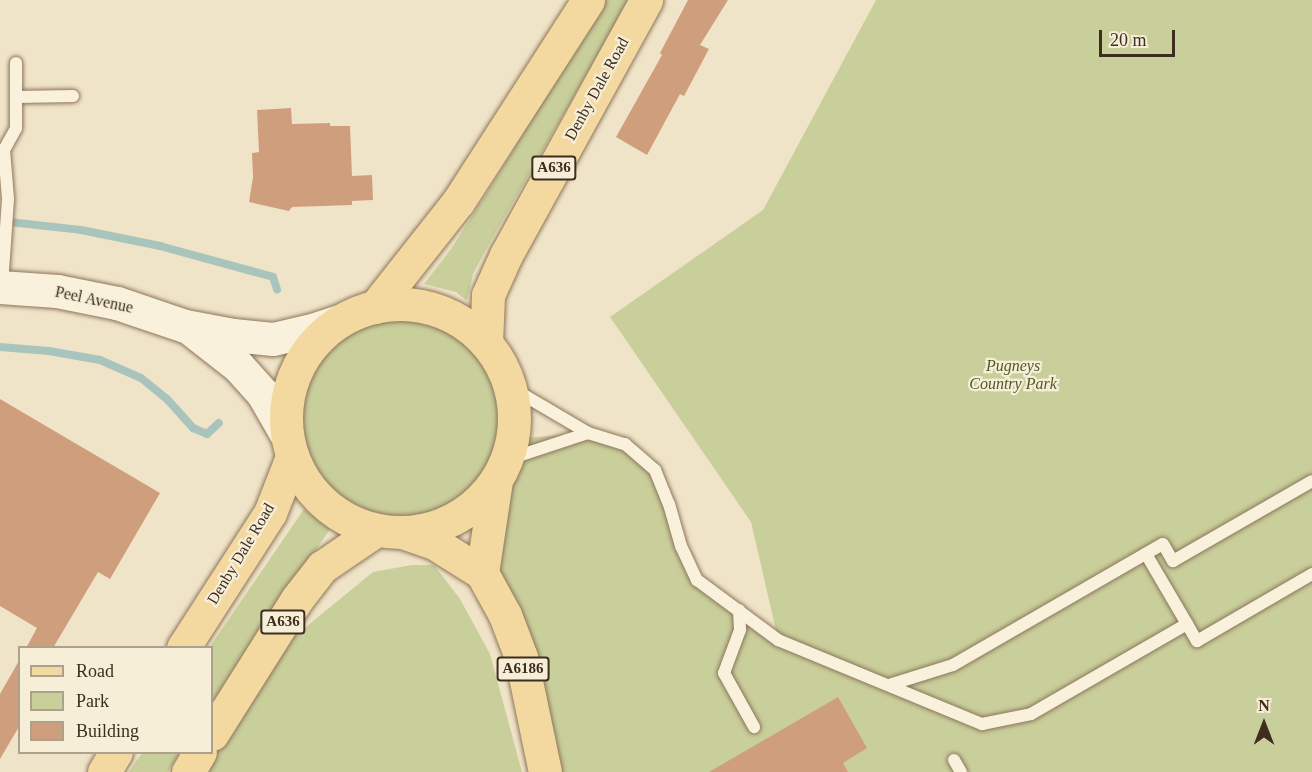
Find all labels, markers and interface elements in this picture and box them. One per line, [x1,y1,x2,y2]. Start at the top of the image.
scale bar [1102,18,1178,56]
text: 20 m [1110,30,1147,50]
street label: Denby Dale Road [561,34,633,144]
road number: A636 [530,156,578,180]
street label: Peel Avenue [53,282,135,318]
park label: Pugneys Country Park [969,356,1057,394]
street label: Denby Dale Road [203,500,279,608]
road number: A636 [259,610,307,634]
legend [18,646,213,754]
road number: A6186 [496,657,550,681]
text: Road [76,661,114,681]
text: Park [76,691,109,711]
north arrow [1234,694,1294,754]
text: N [1258,697,1270,714]
text: Building [76,721,139,741]

